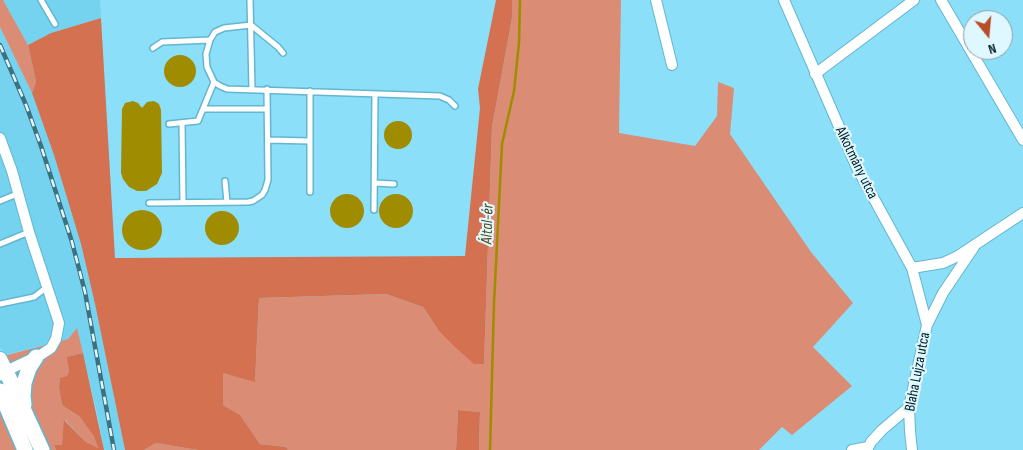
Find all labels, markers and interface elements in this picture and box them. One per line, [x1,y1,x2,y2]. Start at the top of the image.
north arrow [963,10,1013,60]
text: N [986,40,998,58]
street label: Alkotmány utca [831,124,881,202]
water label: Által-ér [478,203,498,245]
street label: Blaha Lujza utca [902,331,934,413]

